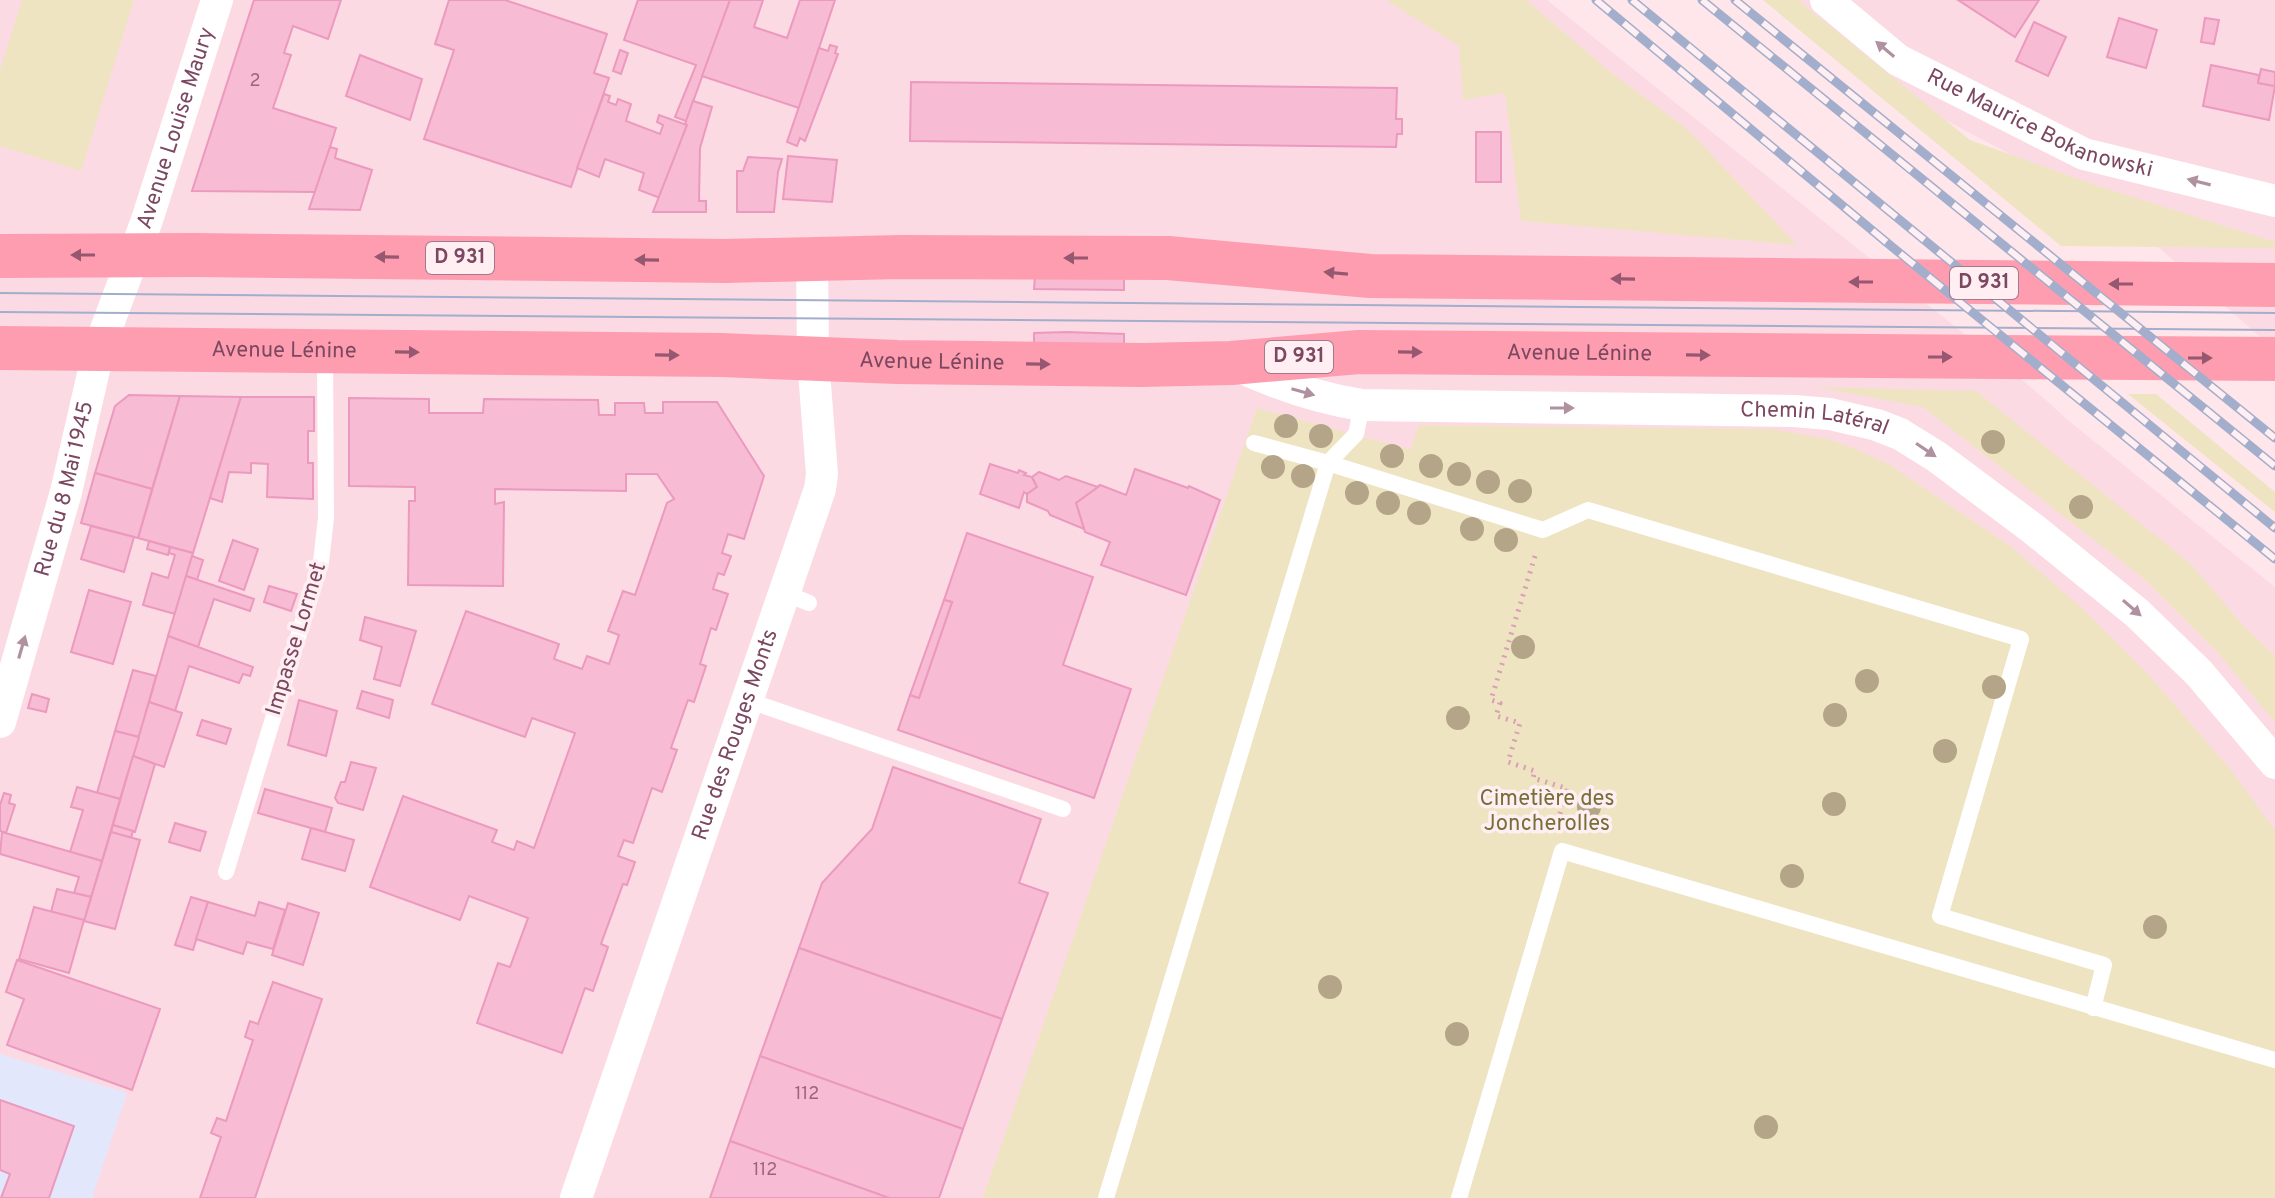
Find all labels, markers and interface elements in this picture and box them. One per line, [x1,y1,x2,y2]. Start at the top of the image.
street label: Avenue Louise Maury [131,24,221,233]
one-way arrow [1875,41,1895,58]
street label: Rue Maurice Bokanowski [1922,63,2156,184]
house number: 2 [249,70,261,93]
one-way arrow [2187,176,2212,188]
road number: D 931 [426,242,494,274]
one-way arrow [70,249,95,261]
one-way arrow [374,251,399,263]
one-way arrow [1063,252,1088,264]
one-way arrow [634,254,659,266]
one-way arrow [1323,267,1348,280]
road number: D 931 [1950,267,2018,299]
one-way arrow [1610,273,1635,285]
one-way arrow [1848,276,1873,288]
one-way arrow [2108,278,2133,290]
street label: Avenue Lénine [211,337,357,365]
street label: Avenue Lénine [1506,340,1652,368]
road number: D 931 [1265,341,1333,373]
one-way arrow [395,346,420,358]
one-way arrow [1398,346,1423,358]
street label: Avenue Lénine [859,347,1005,377]
one-way arrow [655,348,680,361]
one-way arrow [1686,349,1711,361]
one-way arrow [1928,351,1953,363]
one-way arrow [2188,352,2213,364]
one-way arrow [1026,358,1051,370]
one-way arrow [1291,387,1316,399]
street label: Chemin Latéral [1740,397,1893,442]
street label: Rue du 8 Mai 1945 [29,398,100,580]
one-way arrow [1550,402,1575,414]
one-way arrow [1915,442,1937,457]
street label: Impasse Lormet [261,559,333,719]
one-way arrow [2122,599,2141,617]
street label: Rue des Rouges Monts [687,626,784,844]
one-way arrow [16,635,28,660]
park label: Cimetière des Joncherolles [1479,786,1615,838]
house number: 112 [795,1083,819,1106]
house number: 112 [753,1159,777,1182]

